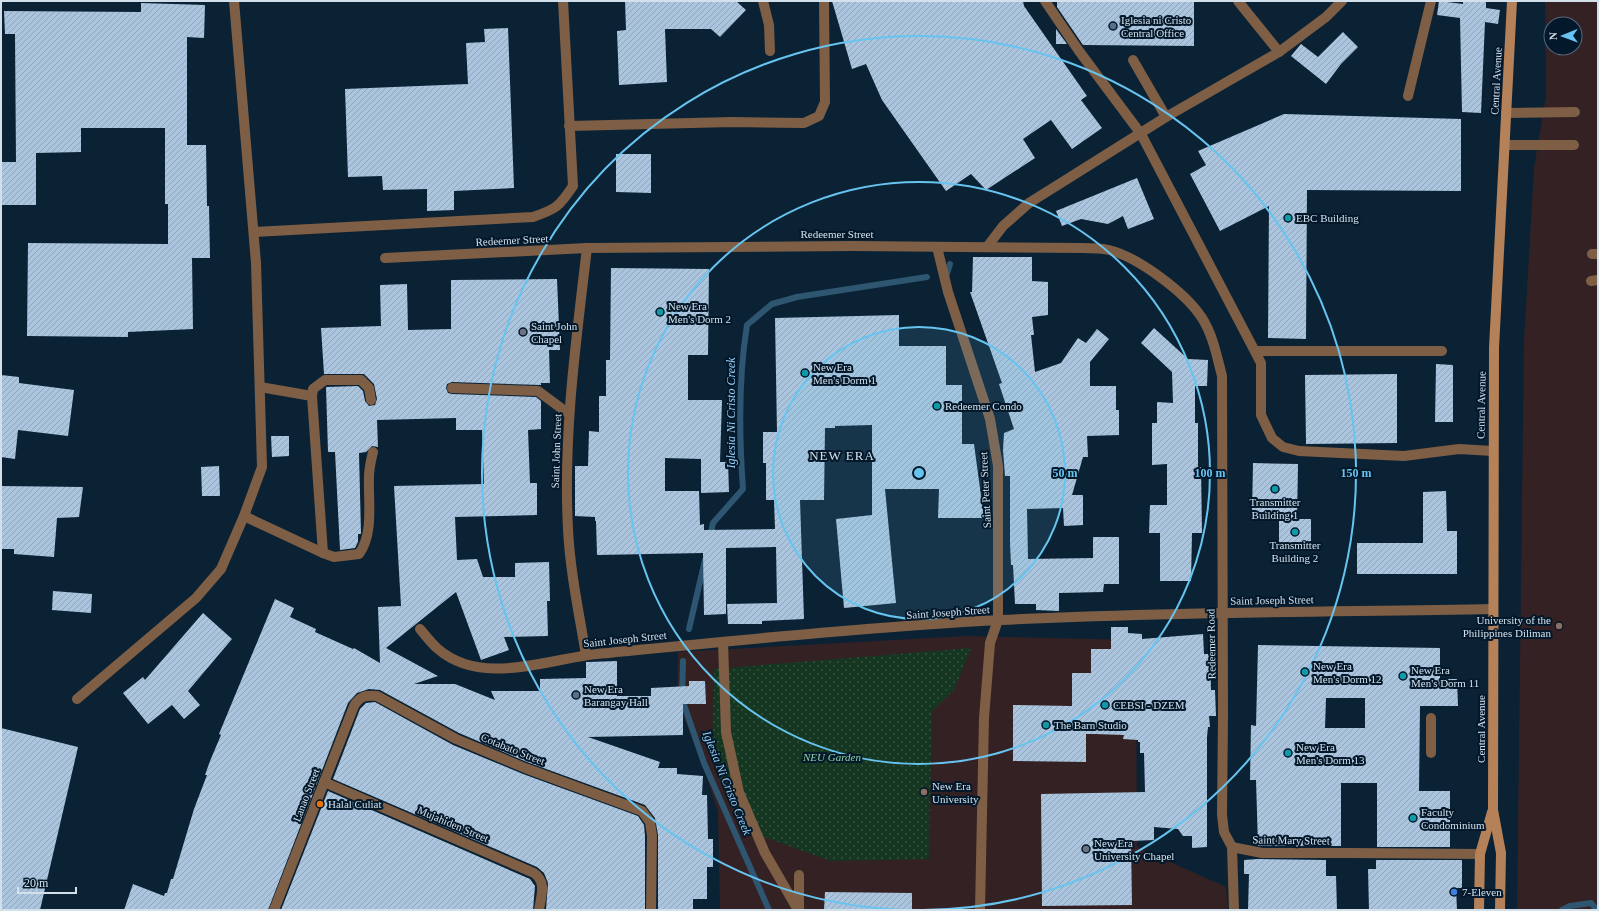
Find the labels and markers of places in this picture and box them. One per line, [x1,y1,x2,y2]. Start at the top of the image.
place label: Iglesia ni Cristo Central Office [1121,14,1192,39]
marker: Iglesia ni Cristo Central Office [1108,21,1118,31]
place label: EBC Building [1296,212,1359,224]
marker: EBC Building [1283,213,1293,223]
place label: New Era Men's Dorm 2 [668,300,731,325]
marker: New Era Men's Dorm 2 [655,307,665,317]
place label: Saint John Chapel [531,320,578,345]
marker: Saint John Chapel [518,327,528,337]
place label: New Era Men's Dorm 1 [813,361,876,386]
marker: New Era Men's Dorm 1 [800,368,810,378]
place label: Redeemer Condo [945,400,1022,412]
marker: Redeemer Condo [932,401,942,411]
centre of rings [912,466,926,480]
marker: Transmitter Building 1 [1270,484,1280,494]
place label: Transmitter Building 1 [1250,496,1301,521]
marker: Transmitter Building 2 [1290,527,1300,537]
place label: Transmitter Building 2 [1270,539,1321,564]
place label: University of the Philippines Diliman [1463,614,1551,639]
marker: University of the Philippines Diliman [1554,621,1564,631]
place label: New Era Men's Dorm 12 [1313,660,1382,685]
place label: New Era Men's Dorm 11 [1411,664,1479,689]
marker: New Era Men's Dorm 12 [1300,667,1310,677]
marker: New Era Men's Dorm 11 [1398,671,1408,681]
place label: New Era Barangay Hall [584,683,648,708]
marker: New Era Barangay Hall [571,690,581,700]
place label: CEBSI - DZEM [1113,699,1185,711]
marker: CEBSI - DZEM [1100,700,1110,710]
place label: The Barn Studio [1054,719,1127,731]
marker: The Barn Studio [1041,720,1051,730]
place label: New Era Men's Dorm 13 [1296,741,1365,766]
marker: New Era Men's Dorm 13 [1283,748,1293,758]
place label: New Era University [932,780,979,805]
marker: New Era University [919,787,929,797]
place label: Halal Culiat [328,798,381,810]
marker: Halal Culiat [315,799,325,809]
place label: Faculty Condominium [1421,806,1485,831]
marker: Faculty Condominium [1408,813,1418,823]
place label: New Era University Chapel [1094,837,1174,862]
marker: New Era University Chapel [1081,844,1091,854]
place label: 7-Eleven [1462,886,1502,898]
marker: 7-Eleven [1449,887,1459,897]

